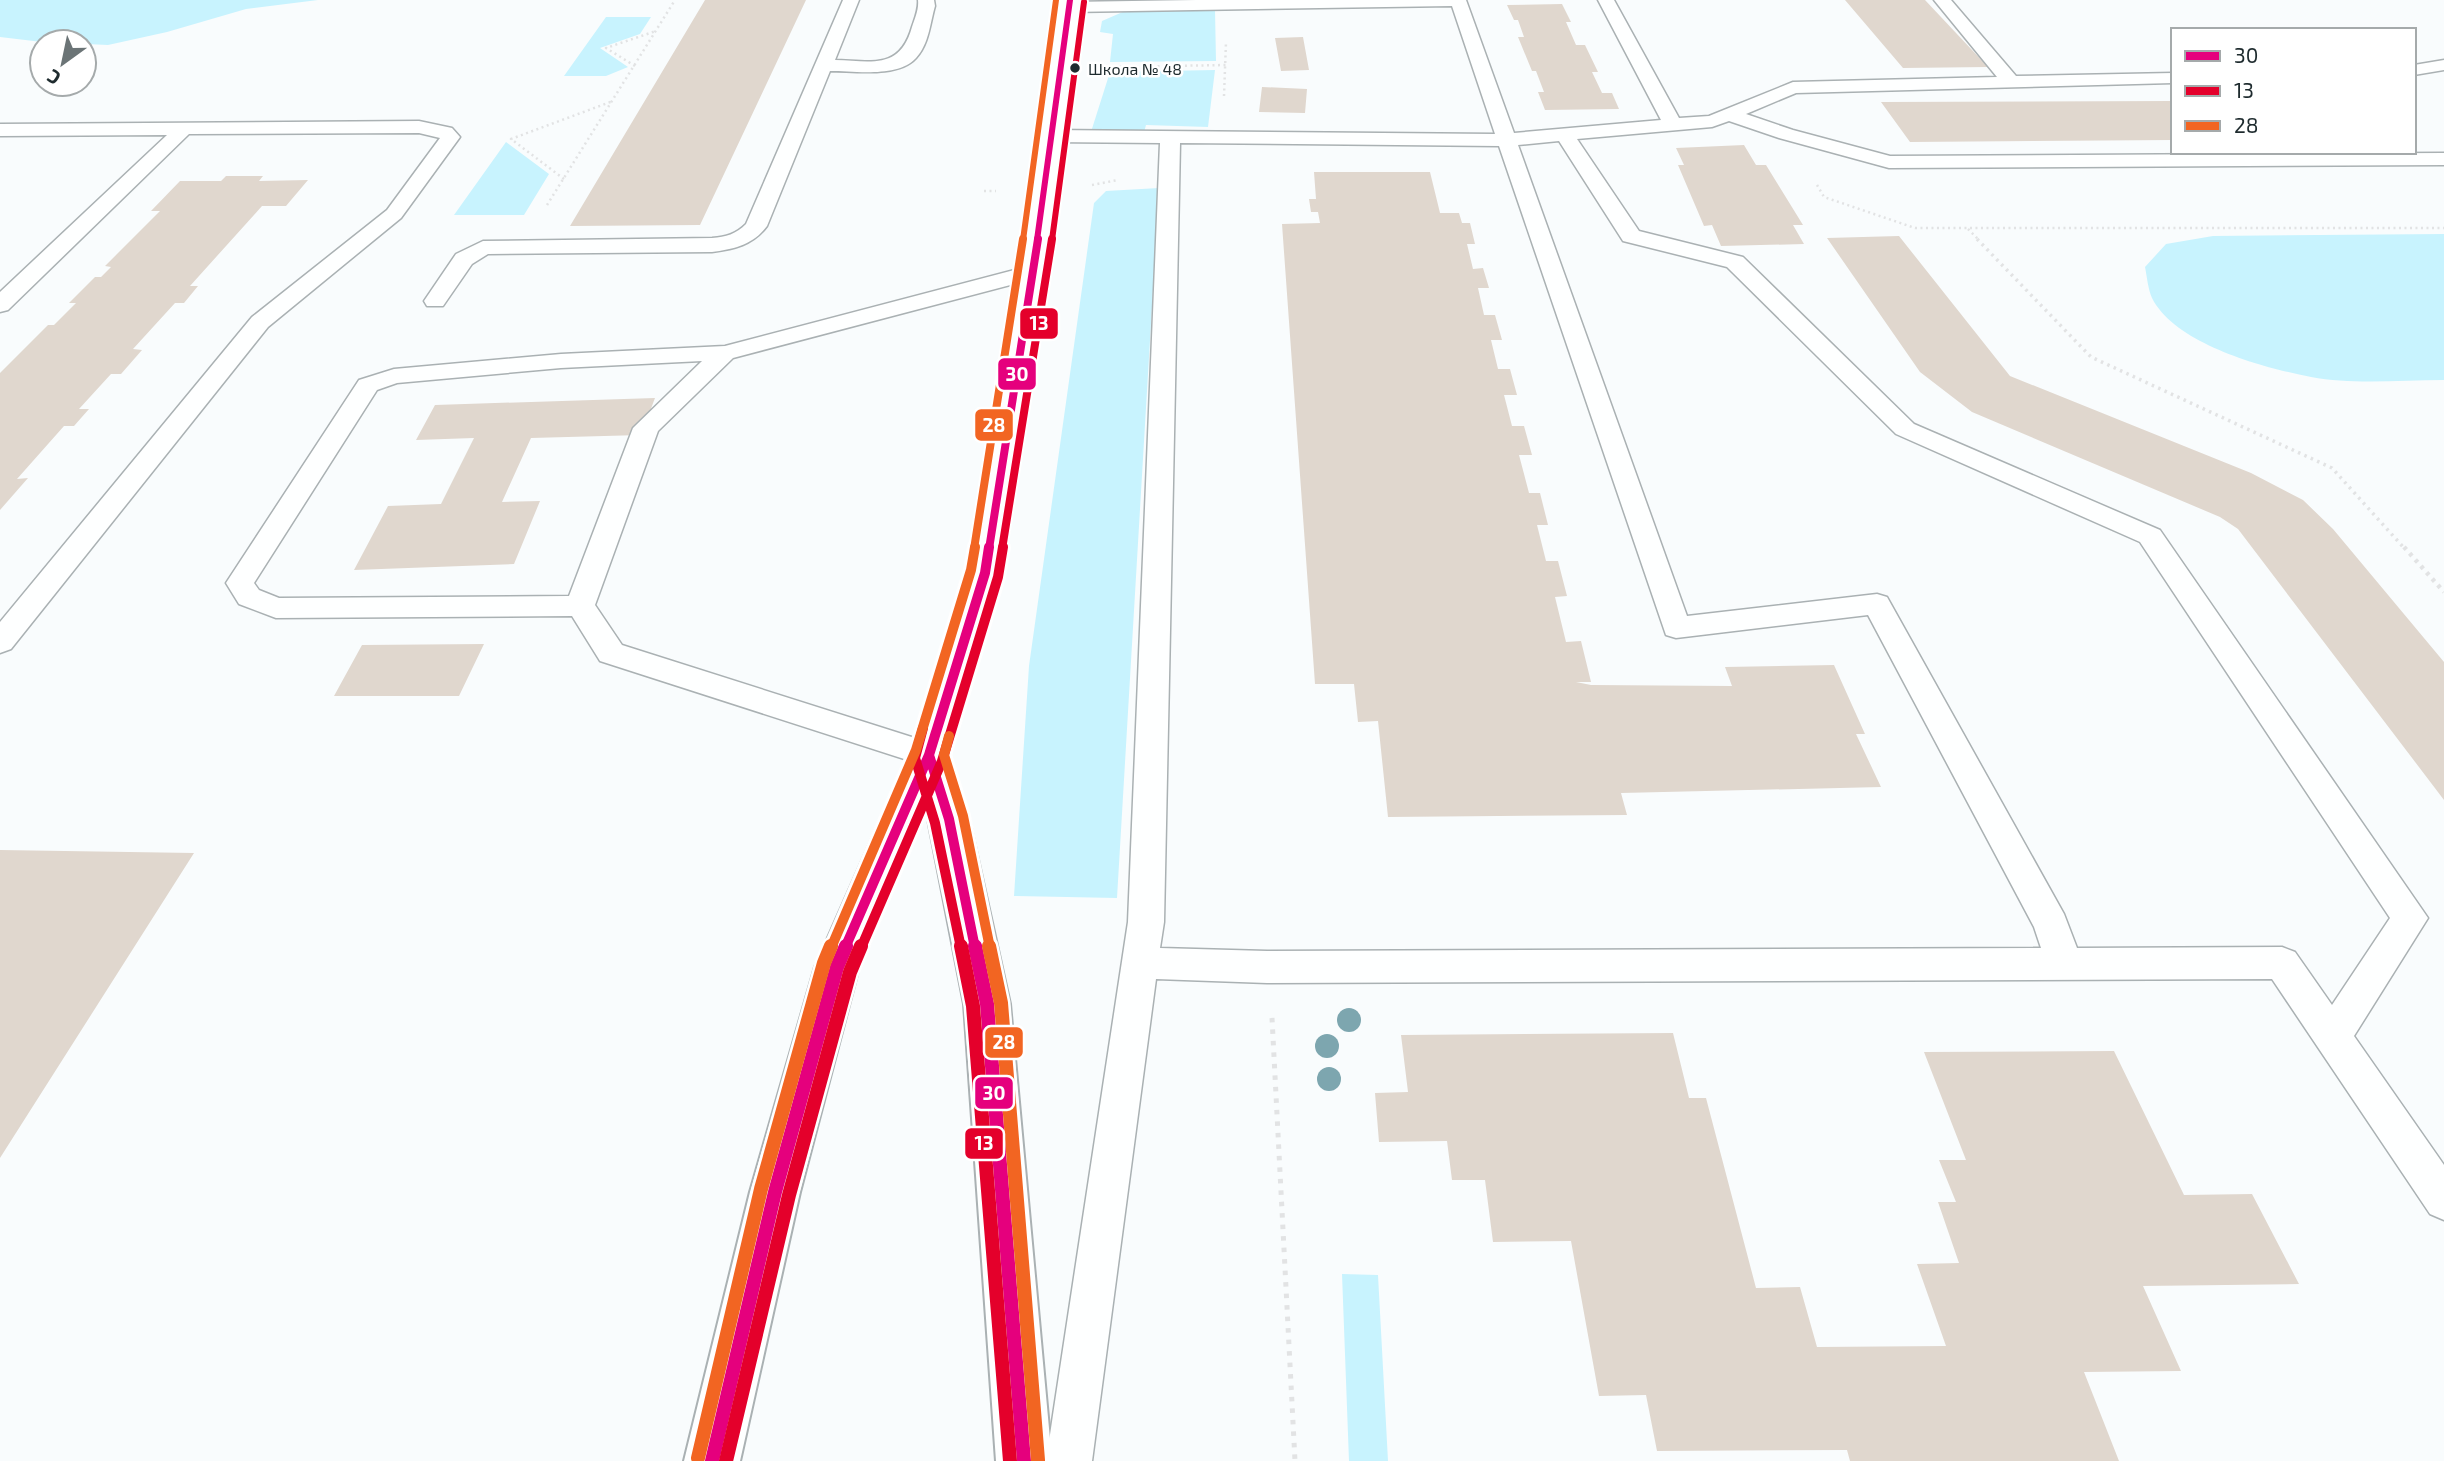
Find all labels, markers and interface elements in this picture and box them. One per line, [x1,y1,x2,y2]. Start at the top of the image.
north arrow [28,28,98,98]
legend [2171,28,2416,154]
text: 30 [2234,42,2258,67]
place label: Школа № 48 [1088,59,1182,78]
marker: Школа № 48 [1068,61,1082,75]
text: С [43,65,64,90]
text: 13 [2234,77,2254,102]
text: 28 [2234,112,2259,137]
line badge: 13 [1019,307,1059,340]
text: 13 [1030,311,1048,334]
line badge: 30 [997,357,1037,391]
text: 30 [1006,362,1028,385]
line badge: 28 [974,408,1014,442]
text: 28 [983,413,1005,436]
line badge: 28 [984,1026,1024,1059]
text: 28 [993,1030,1015,1053]
line badge: 30 [974,1076,1014,1110]
text: 30 [983,1081,1005,1104]
line badge: 13 [964,1127,1004,1160]
text: 13 [975,1131,993,1154]

